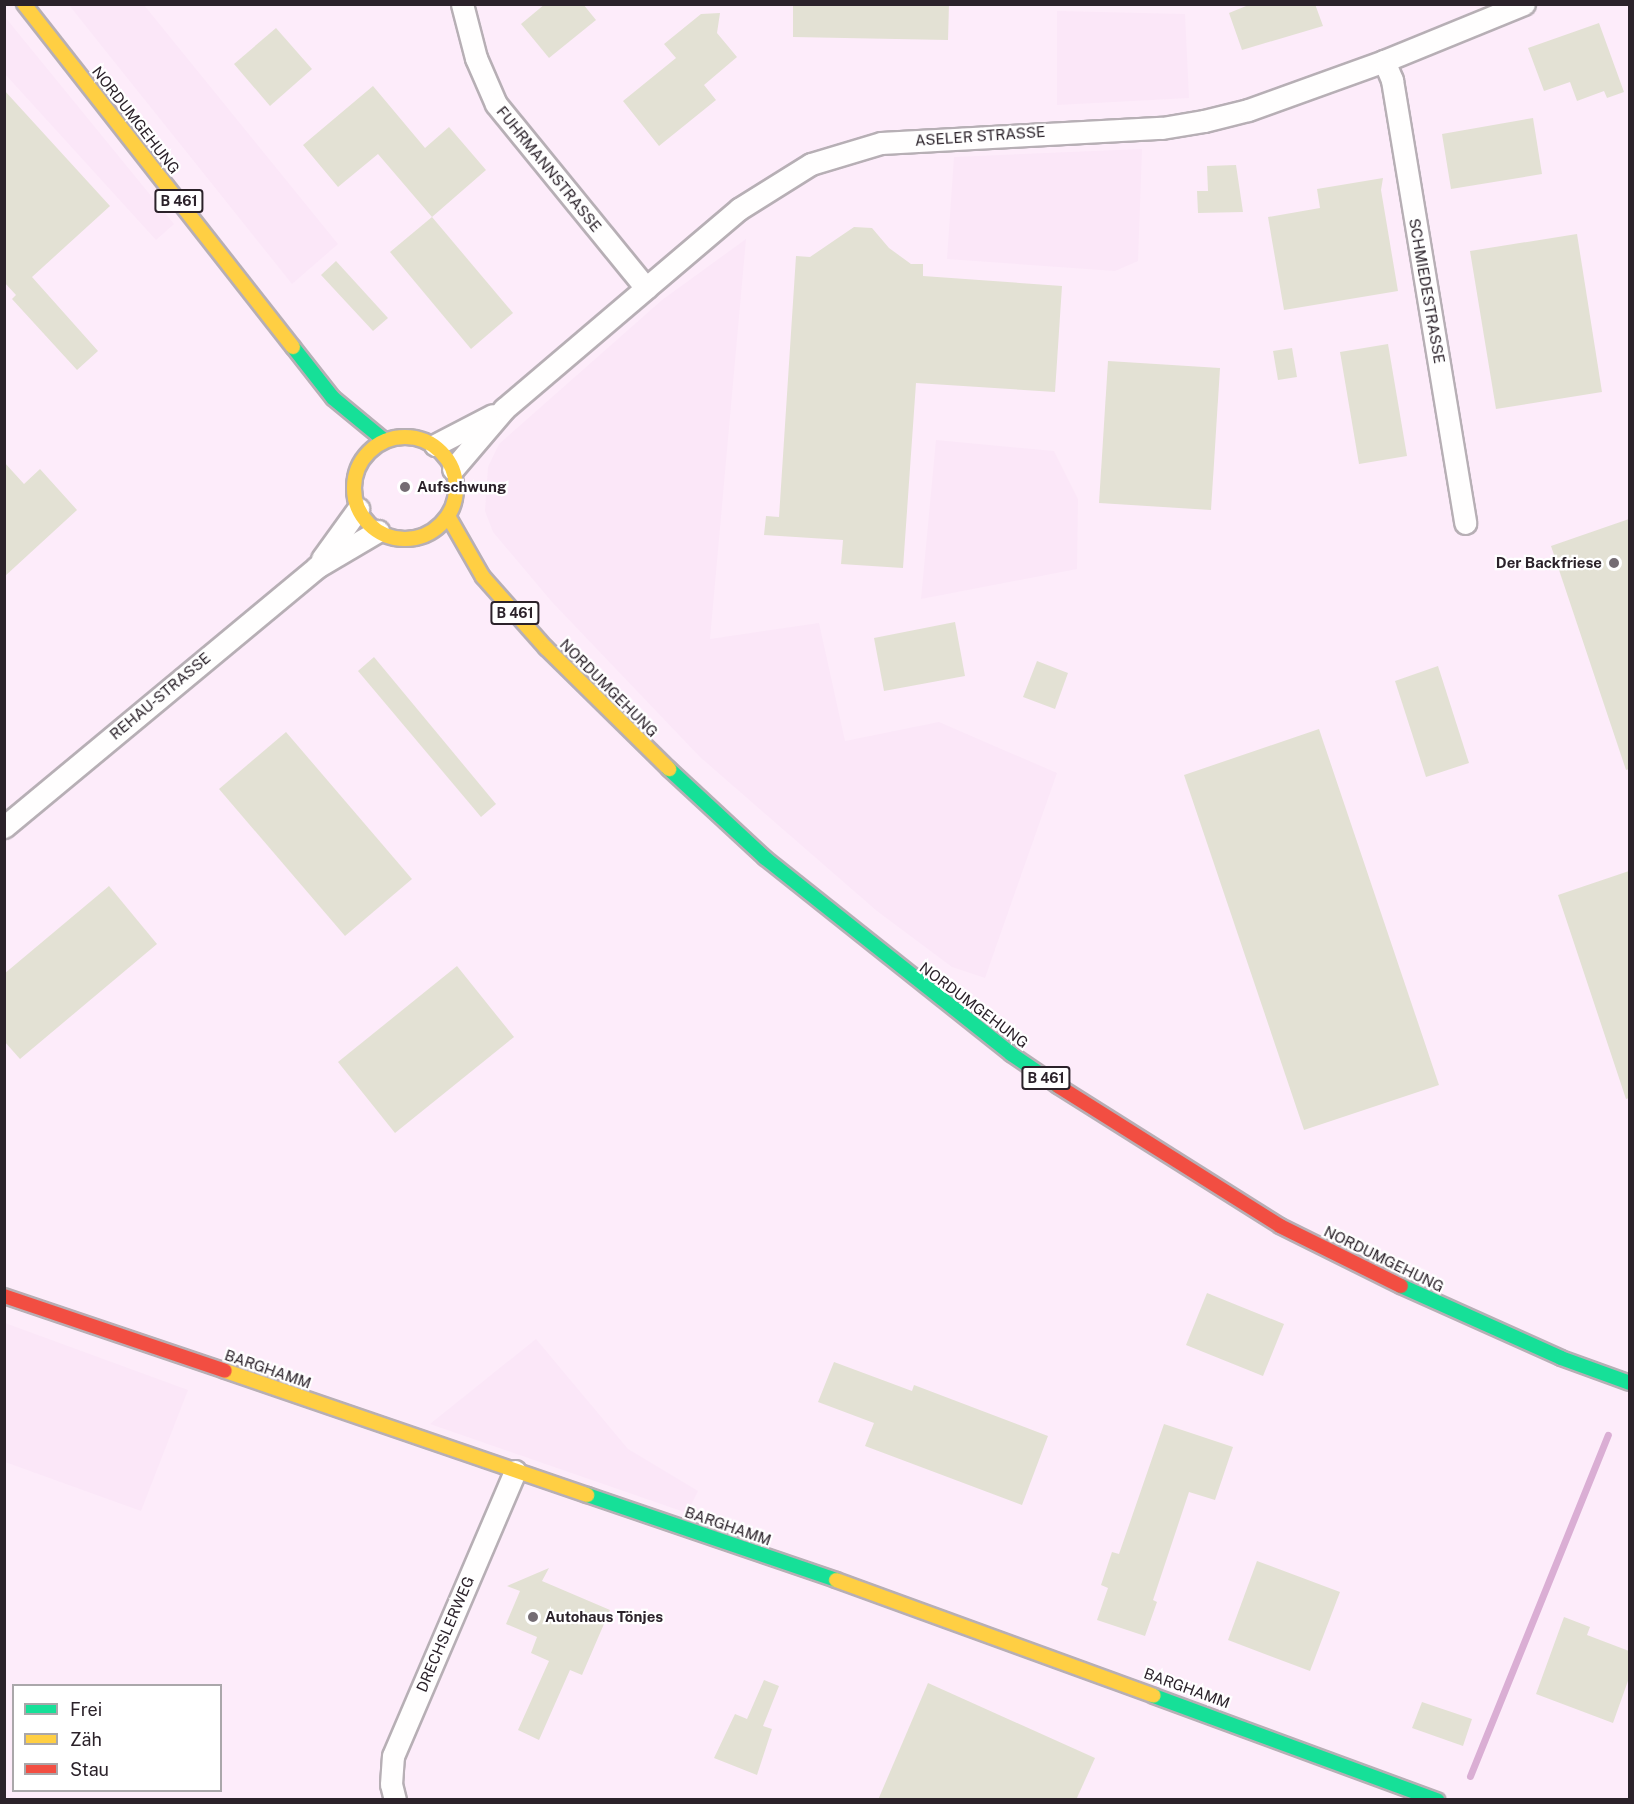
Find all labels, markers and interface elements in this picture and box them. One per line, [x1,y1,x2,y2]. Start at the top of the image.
street label: NORDUMGEHUNG [88,63,184,177]
street label: FUHRMANNSTRASSE [493,103,605,235]
street label: ASELER STRASSE [914,122,1046,150]
road number: B 461 [154,190,204,212]
street label: SCHMIEDESTRASSE [1405,217,1449,365]
place label: Aufschwung [417,478,506,496]
marker: Aufschwung [398,480,412,494]
place label: Der Backfriese [1496,554,1602,572]
marker: Der Backfriese [1607,556,1621,570]
road number: B 461 [490,602,540,624]
street label: NORDUMGEHUNG [556,635,662,741]
street label: REHAU-STRASSE [106,649,214,743]
street label: NORDUMGEHUNG [916,958,1032,1052]
road number: B 461 [1020,1067,1072,1089]
street label: NORDUMGEHUNG [1321,1222,1447,1296]
street label: BARGHAMM [222,1346,314,1392]
street label: BARGHAMM [682,1503,774,1549]
street label: DRECHSLERWEG [412,1573,478,1695]
place label: Autohaus Tönjes [545,1608,663,1626]
marker: Autohaus Tönjes [526,1610,540,1624]
street label: BARGHAMM [1141,1664,1233,1712]
legend [12,1684,222,1792]
text: Frei [70,1699,102,1720]
text: Zäh [70,1729,102,1750]
text: Stau [70,1759,109,1780]

